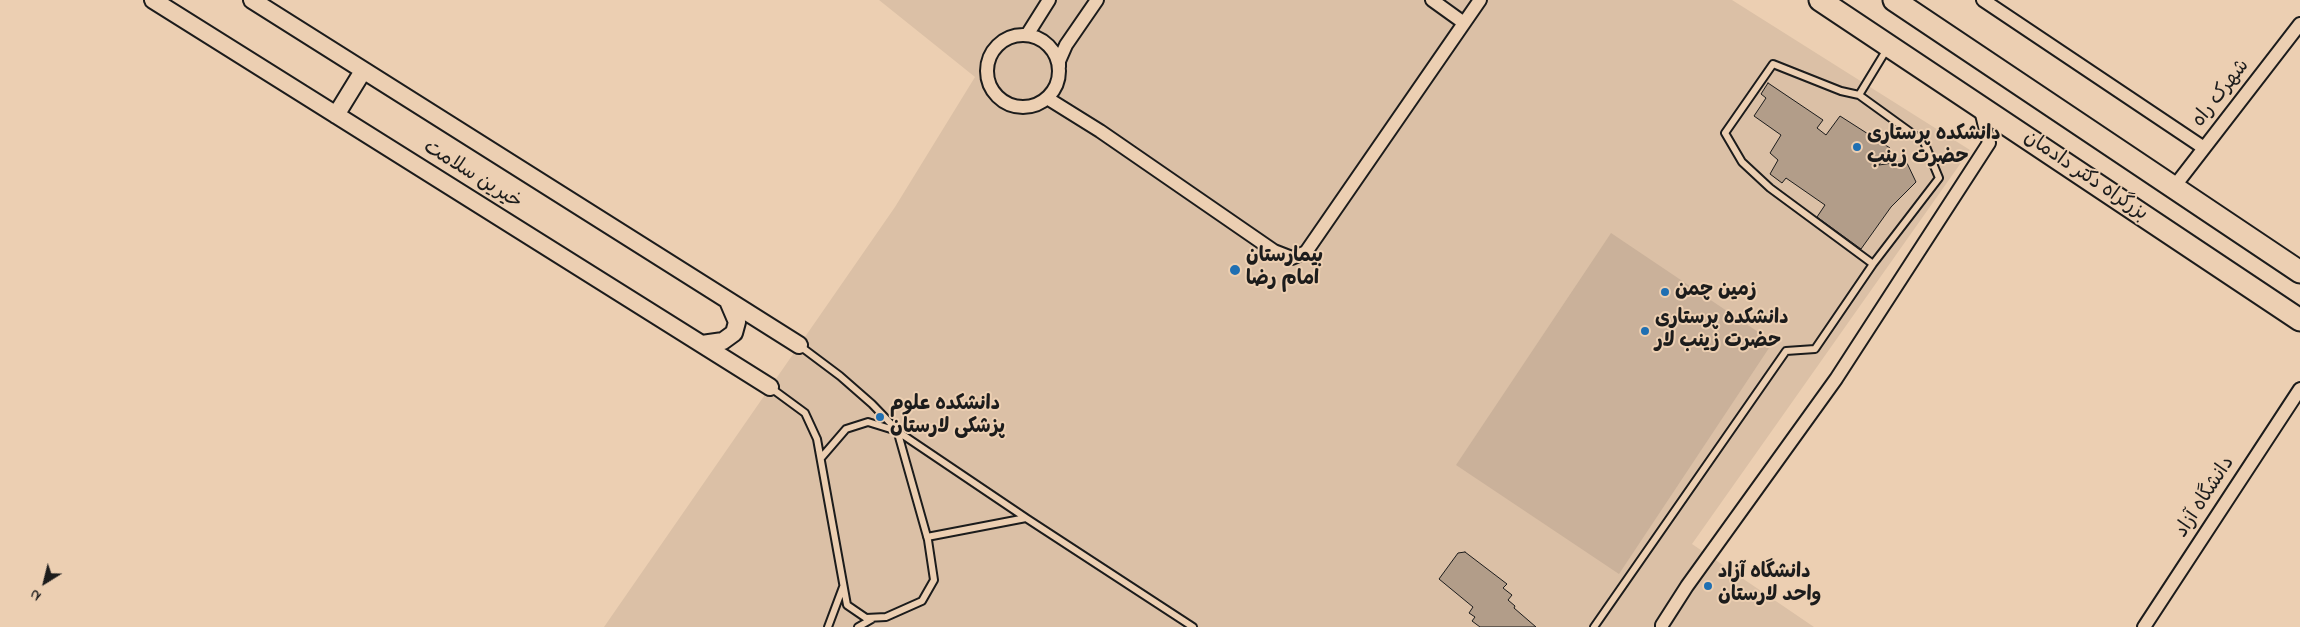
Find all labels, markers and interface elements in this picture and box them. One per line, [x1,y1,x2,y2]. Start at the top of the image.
street label: شهرک راه [2188,55,2256,133]
place label: دانشکده پرستاری حضرت زینب [1867,124,2000,171]
street label: بزرگراه دکتر دادمان [2018,127,2152,227]
street label: خیرین سلامت [418,136,526,216]
marker: دانشکده پرستاری حضرت زینب [1851,141,1863,153]
place label: بیمارستان امام رضا [1246,246,1323,293]
marker: بیمارستان امام رضا [1228,263,1242,277]
place label: زمین چمن [1675,280,1756,304]
marker: زمین چمن [1659,286,1671,298]
place label: دانشکده پرستاری حضرت زینب لار [1655,308,1788,355]
marker: دانشکده پرستاری حضرت زینب لار [1639,325,1651,337]
place label: دانشکده علوم پزشکی لارستان [890,394,1005,441]
marker: دانشکده علوم پزشکی لارستان [874,411,886,423]
street label: دانشگاه آزاد [2171,453,2241,543]
north arrow [20,557,70,607]
place label: دانشگاه آزاد واحد لارستان [1718,562,1821,609]
marker: دانشگاه آزاد واحد لارستان [1702,580,1714,592]
text: N [26,583,46,606]

